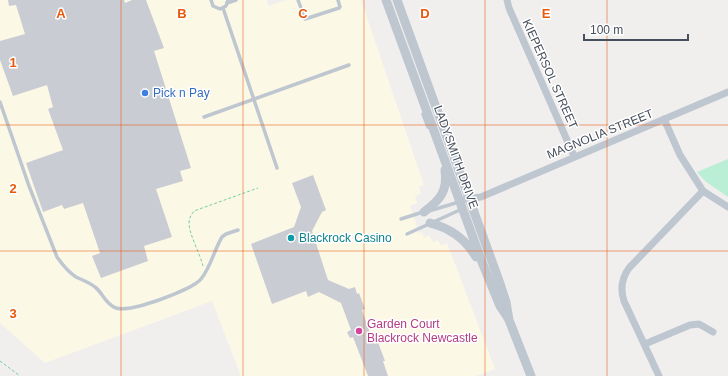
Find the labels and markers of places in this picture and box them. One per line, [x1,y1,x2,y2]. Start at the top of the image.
place label: Pick n Pay [153,86,210,100]
marker: Pick n Pay [140,88,150,98]
place label: Blackrock Casino [299,231,392,245]
marker: Blackrock Casino [286,233,296,243]
place label: Garden Court Blackrock Newcastle [367,317,478,345]
marker: Garden Court Blackrock Newcastle [354,326,364,336]

